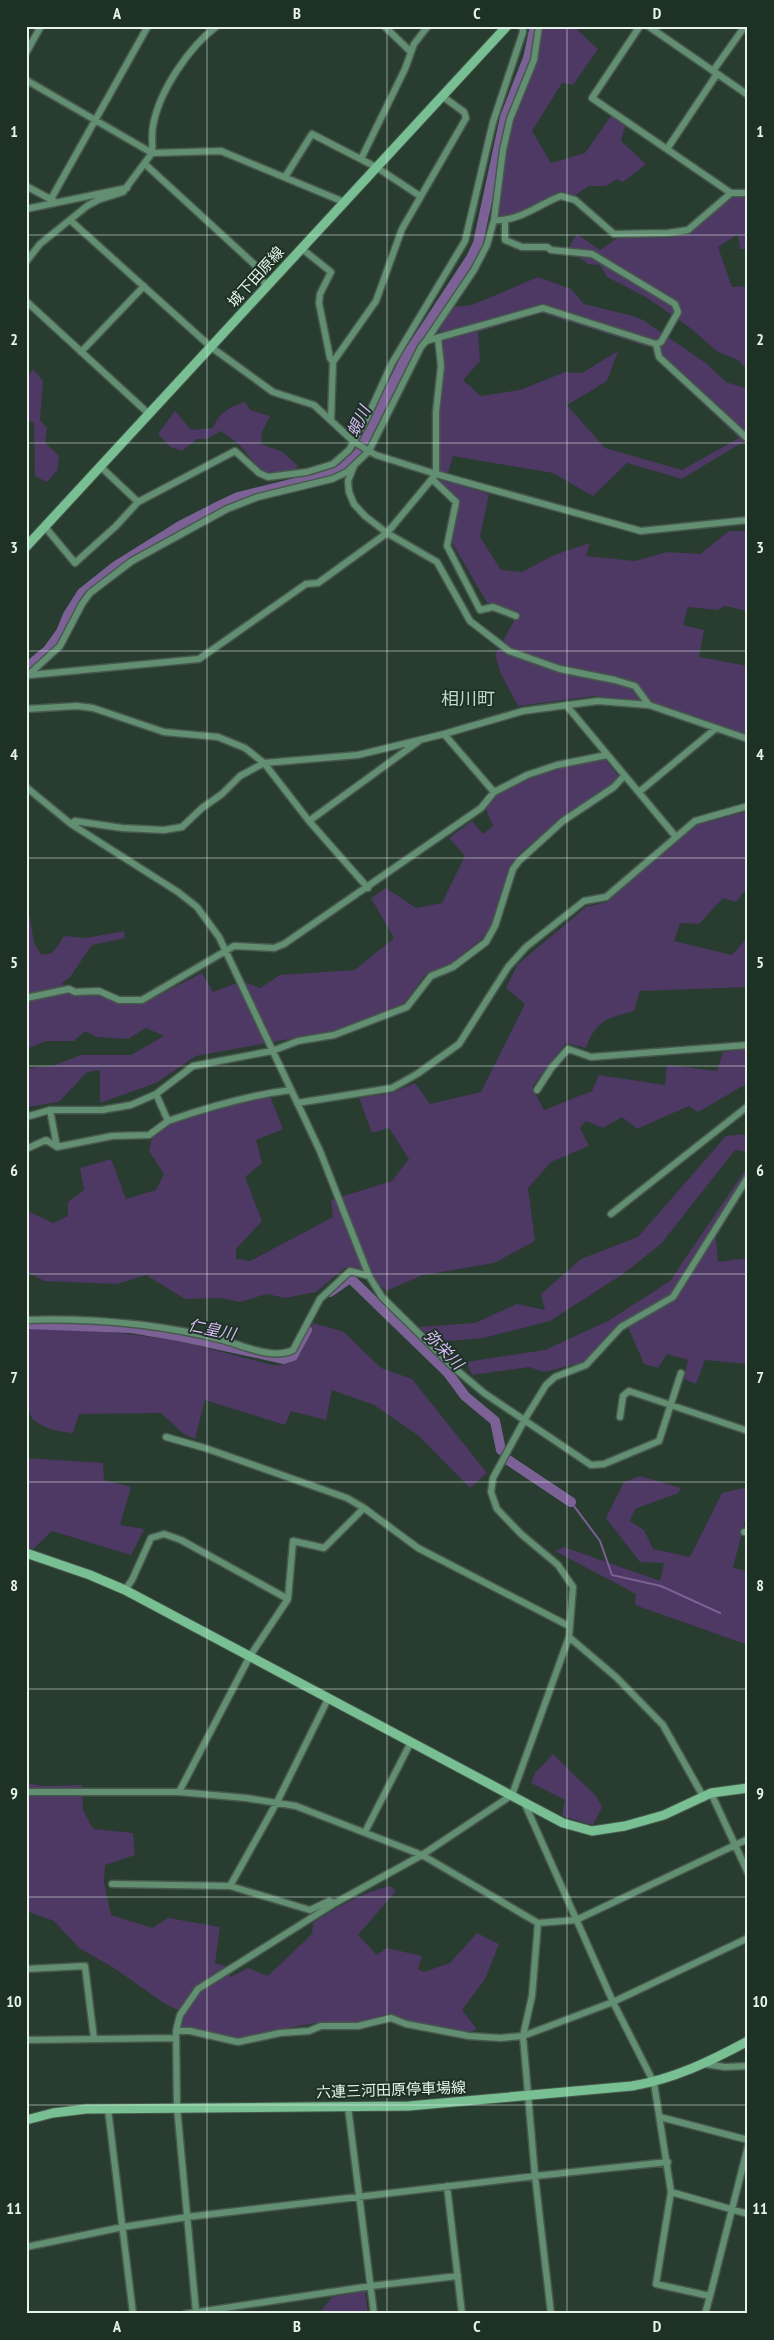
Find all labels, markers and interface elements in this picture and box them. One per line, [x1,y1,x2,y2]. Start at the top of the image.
text: A [112,3,122,23]
text: B [293,3,301,23]
text: C [473,3,481,23]
text: D [653,3,662,23]
text: 1 [10,121,18,141]
text: 1 [756,121,764,141]
street label: 城下田原線 [223,242,288,311]
text: 2 [10,329,18,349]
text: 2 [756,329,764,349]
water label: 蜆川 [342,400,375,440]
text: 3 [10,537,18,557]
text: 3 [756,537,764,557]
district label: 相川町 [441,687,495,710]
text: 4 [10,744,18,764]
text: 4 [756,744,764,764]
text: 5 [10,952,18,972]
text: 5 [756,952,764,972]
text: 6 [10,1160,18,1180]
text: 6 [756,1160,764,1180]
water label: 仁皇川 [186,1314,240,1344]
water label: 弥栄川 [420,1325,469,1375]
text: 7 [10,1367,18,1387]
text: 7 [756,1367,764,1387]
text: 8 [10,1575,18,1595]
text: 8 [756,1575,764,1595]
text: 9 [10,1783,18,1803]
text: 9 [756,1783,764,1803]
text: 10 [6,1991,22,2011]
text: 10 [752,1991,768,2011]
street label: 六連三河田原停車場線 [316,2077,466,2102]
text: 11 [6,2198,22,2218]
text: 11 [752,2198,768,2218]
text: A [112,2316,122,2336]
text: B [293,2316,301,2336]
text: C [473,2316,481,2336]
text: D [653,2316,662,2336]

